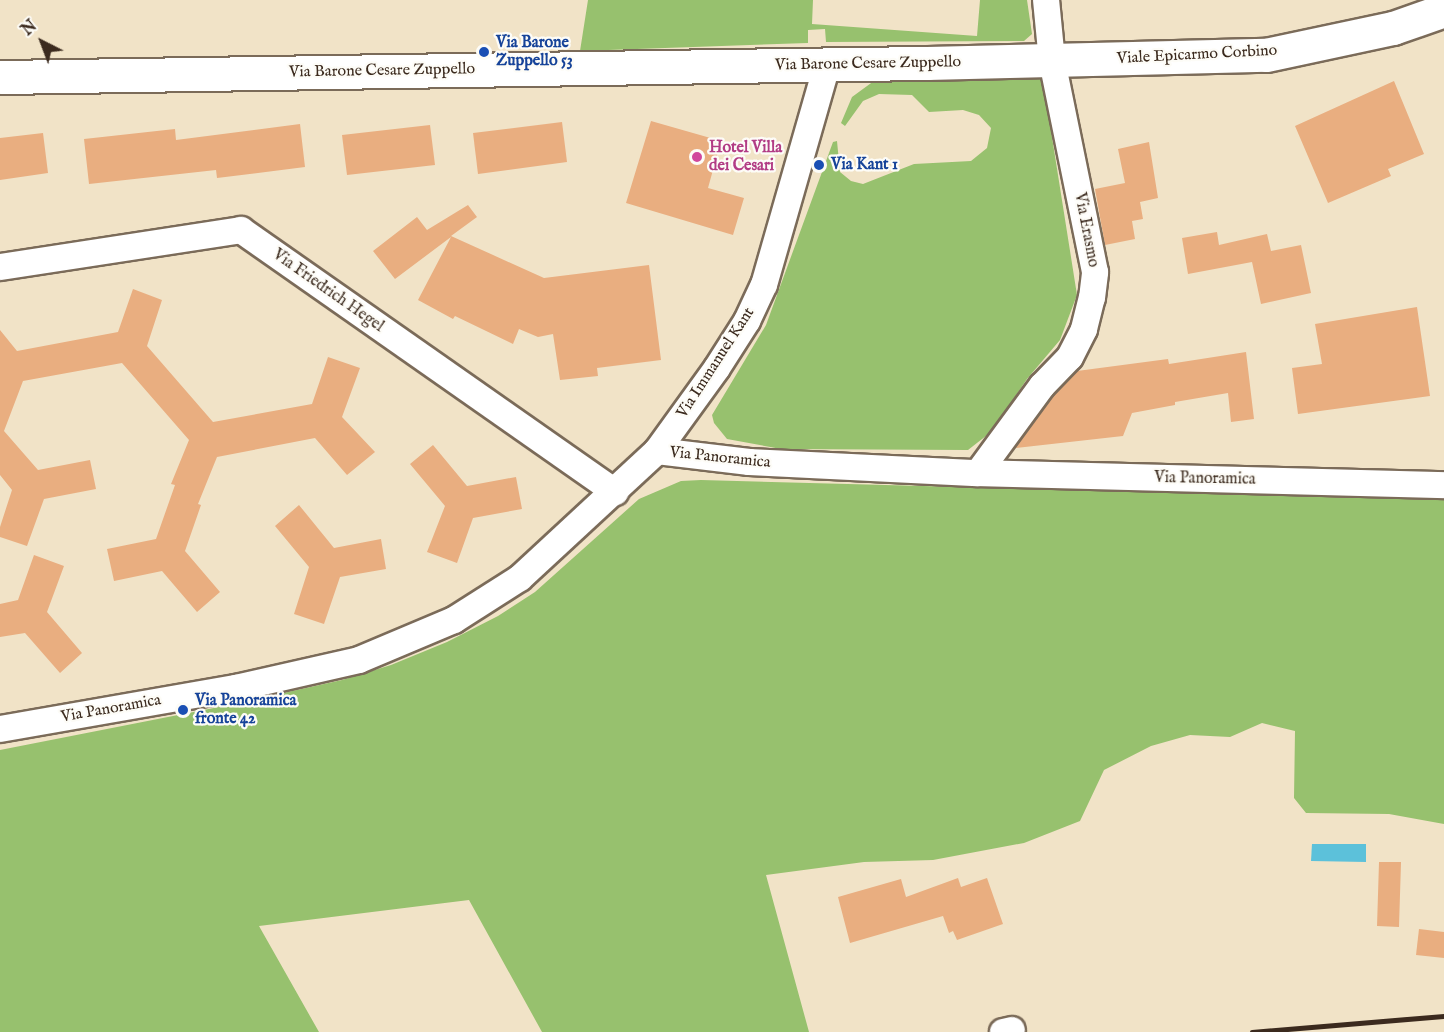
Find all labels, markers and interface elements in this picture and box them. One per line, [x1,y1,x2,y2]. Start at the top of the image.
north arrow [12,12,72,72]
text: N [18,17,42,41]
place label: Via Barone Zuppello 53 [496,33,573,71]
street label: Viale Epicarmo Corbino [1116,41,1278,69]
marker: Via Barone Zuppello 53 [477,45,491,59]
street label: Via Barone Cesare Zuppello [775,53,961,75]
street label: Via Barone Cesare Zuppello [289,60,475,82]
place label: Hotel Villa dei Cesari [709,138,782,176]
marker: Hotel Villa dei Cesari [690,150,704,164]
place label: Via Kant 1 [831,155,898,175]
marker: Via Kant 1 [812,158,826,172]
street label: Via Erasmo [1069,191,1103,269]
street label: Via Friedrich Hegel [269,245,387,337]
street label: Via Immanuel Kant [673,304,759,422]
street label: Via Panoramica [669,443,771,473]
street label: Via Panoramica [1154,469,1256,489]
street label: Via Panoramica [59,691,163,727]
place label: Via Panoramica fronte 42 [195,691,296,729]
marker: Via Panoramica fronte 42 [176,703,190,717]

